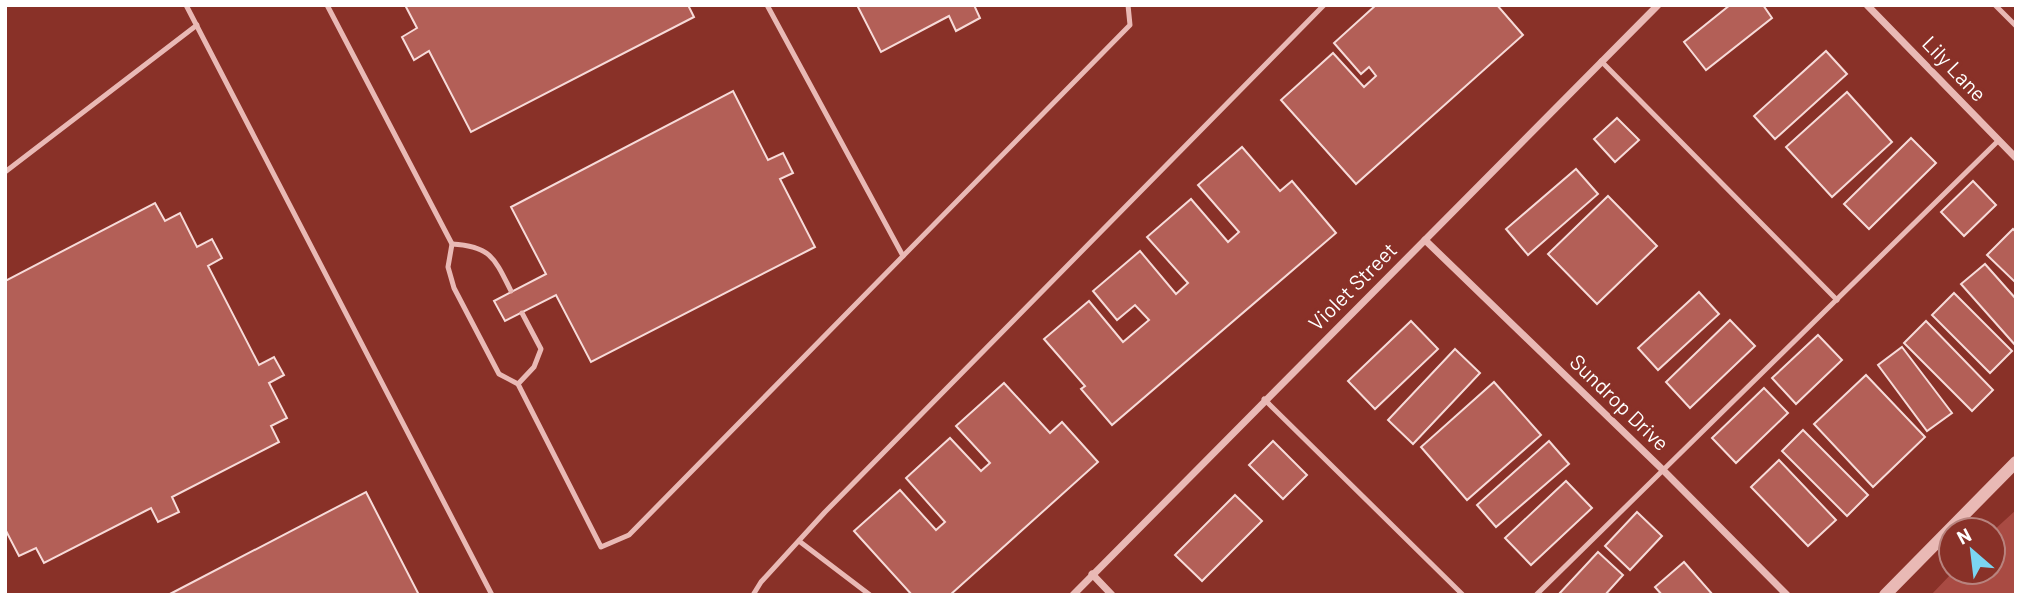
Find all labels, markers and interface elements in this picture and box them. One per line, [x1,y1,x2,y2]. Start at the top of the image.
street label: Lily Lane [1918,30,1992,106]
street label: Violet Street [1303,237,1401,335]
street label: Sundrop Drive [1565,349,1675,455]
north arrow [1937,516,2007,586]
text: N [1953,522,1975,549]

